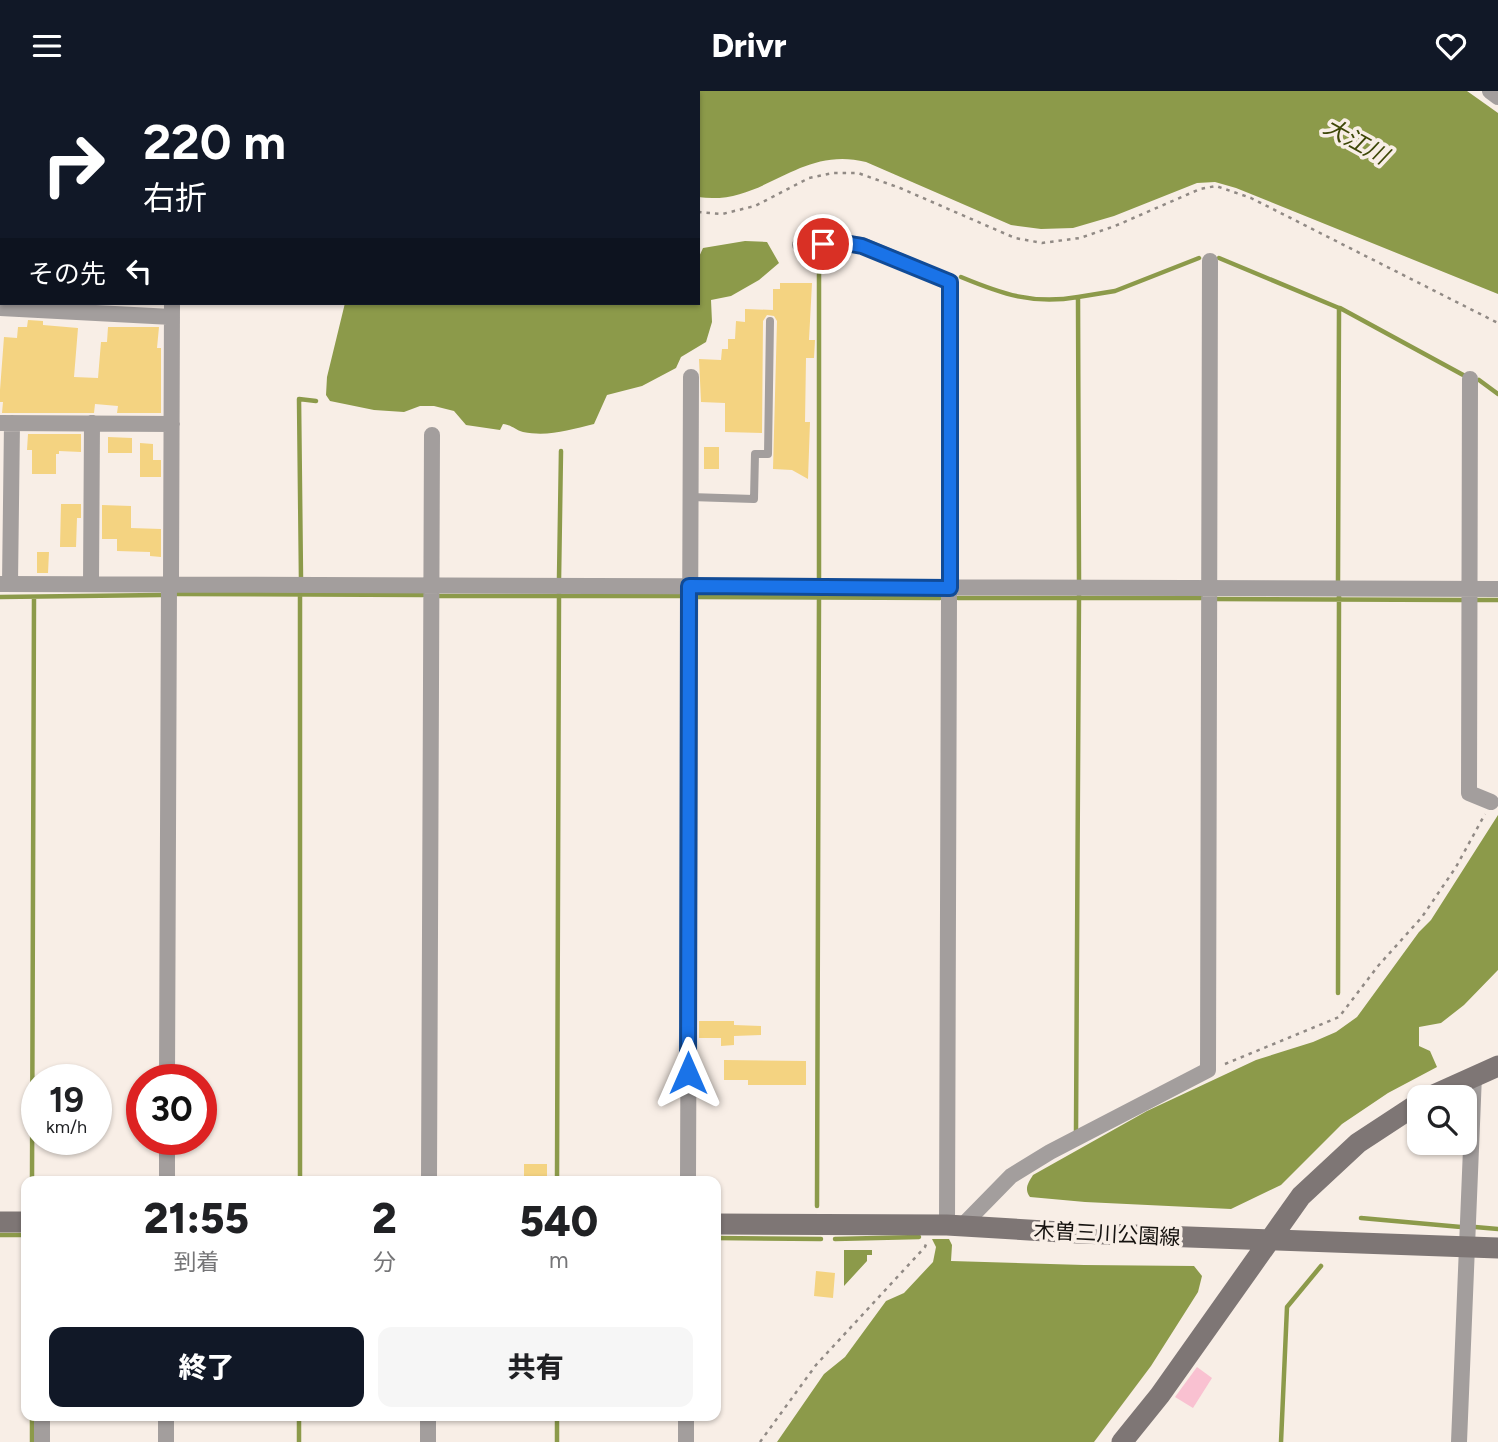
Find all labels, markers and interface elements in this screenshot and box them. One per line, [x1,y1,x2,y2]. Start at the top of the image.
icon: menu [28,27,66,65]
text: Drivr [711,27,787,65]
icon: heart [1432,27,1470,65]
text: 220 m [143,112,286,171]
water label: 大江川 [1319,112,1396,171]
icon: right [28,119,119,210]
text: 右折 [143,179,207,217]
pin [793,214,853,274]
icon: arrive [804,225,842,263]
icon: left [120,252,158,290]
text: その先 [28,258,106,290]
position arrow [651,1036,725,1110]
speed limit sign: 30 [126,1064,217,1155]
text: 19 [49,1079,84,1121]
map controls [1407,1085,1477,1155]
button: search [1407,1085,1477,1155]
text: km/h [46,1116,87,1138]
text: 21:55 [144,1193,249,1244]
text: 2 [372,1193,397,1244]
text: 540 [519,1196,598,1247]
street label: 木曽三川公園線 [1033,1217,1181,1250]
text: m [549,1246,569,1274]
text: 到着 [173,1248,219,1276]
text: 分 [373,1248,396,1276]
button: 終了 [49,1327,364,1407]
button: 共有 [378,1327,693,1407]

